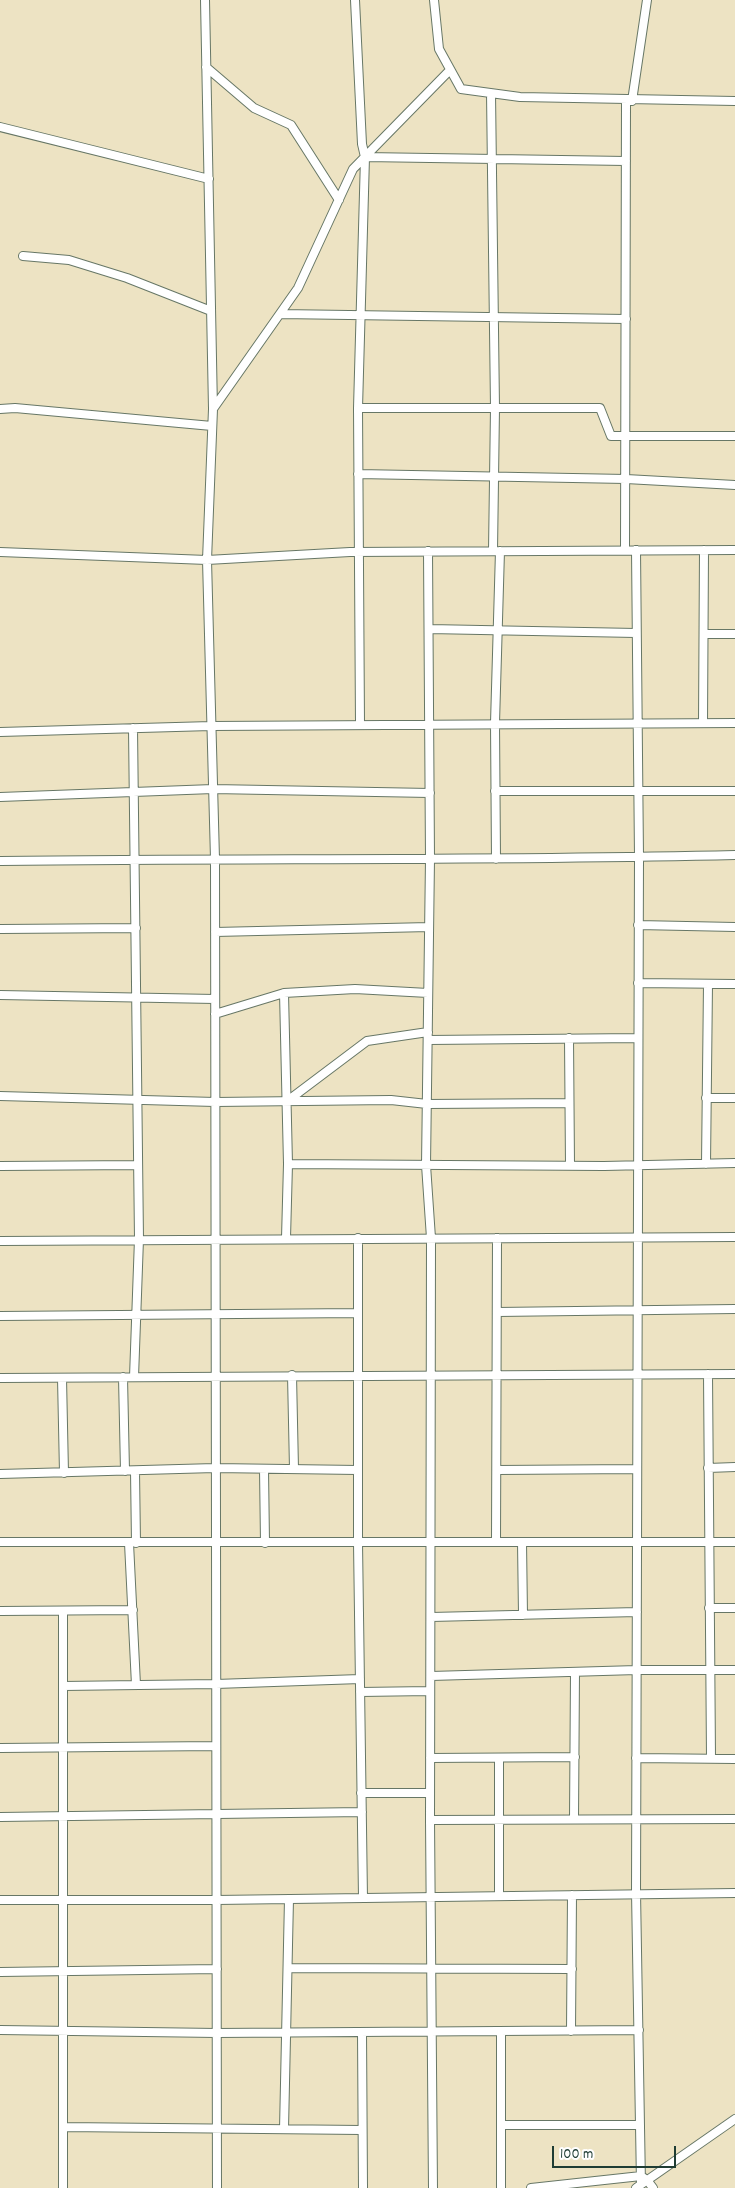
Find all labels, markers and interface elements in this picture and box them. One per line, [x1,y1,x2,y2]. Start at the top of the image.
scale bar [555,2136,679,2168]
text: 100 m [560,2144,593,2166]

